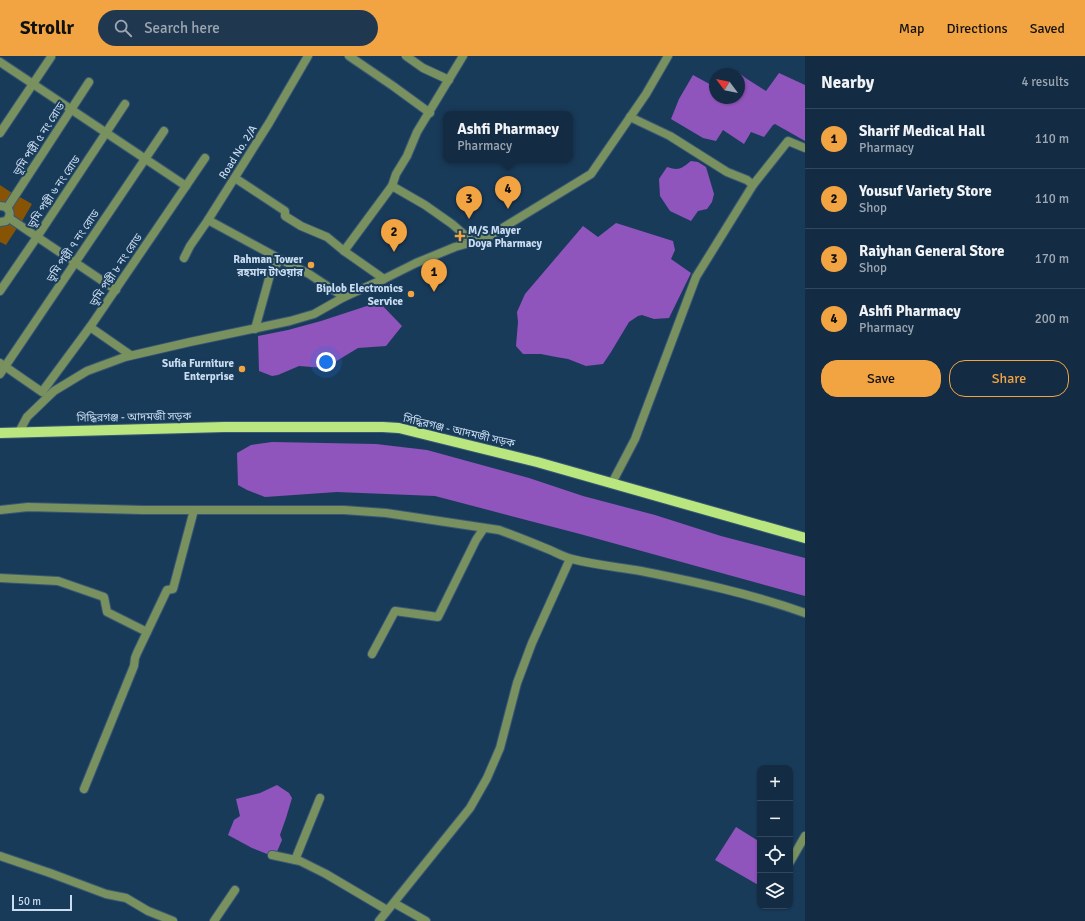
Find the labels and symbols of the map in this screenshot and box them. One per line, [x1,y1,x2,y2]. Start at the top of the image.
north arrow [709,68,745,104]
street label: ভূমি পল্লী ৫ নং রোড [10,100,68,179]
street label: Road No. 2/A [216,123,260,181]
street label: ভূমি পল্লী ৬ নং রোড [24,153,83,231]
pin: 4 [495,176,521,209]
pin: 3 [456,186,482,219]
street label: ভূমি পল্লী ৭ নং রোড [43,207,102,285]
pin: 2 [381,219,407,252]
place label: M/S Mayer Doya Pharmacy [468,224,543,250]
street label: ভূমি পল্লী ৮ নং রোড [86,231,145,309]
marker: M/S Mayer Doya Pharmacy [455,231,465,241]
place label: Rahman Tower রহমান টাওয়ার [233,253,304,279]
pin: 1 [421,259,447,292]
marker: Rahman Tower রহমান টাওয়ার [306,260,316,270]
place label: Biplob Electronics Service [316,282,404,308]
marker: Biplob Electronics Service [406,289,416,299]
your location [316,352,336,372]
place label: Sufia Furniture Enterprise [162,357,235,383]
marker: Sufia Furniture Enterprise [237,364,247,374]
street label: সিদ্ধিরগঞ্জ - আদমজী সড়ক [76,409,191,425]
street label: সিদ্ধিরগঞ্জ - আদমজী সড়ক [401,412,516,450]
scale bar [12,893,72,912]

